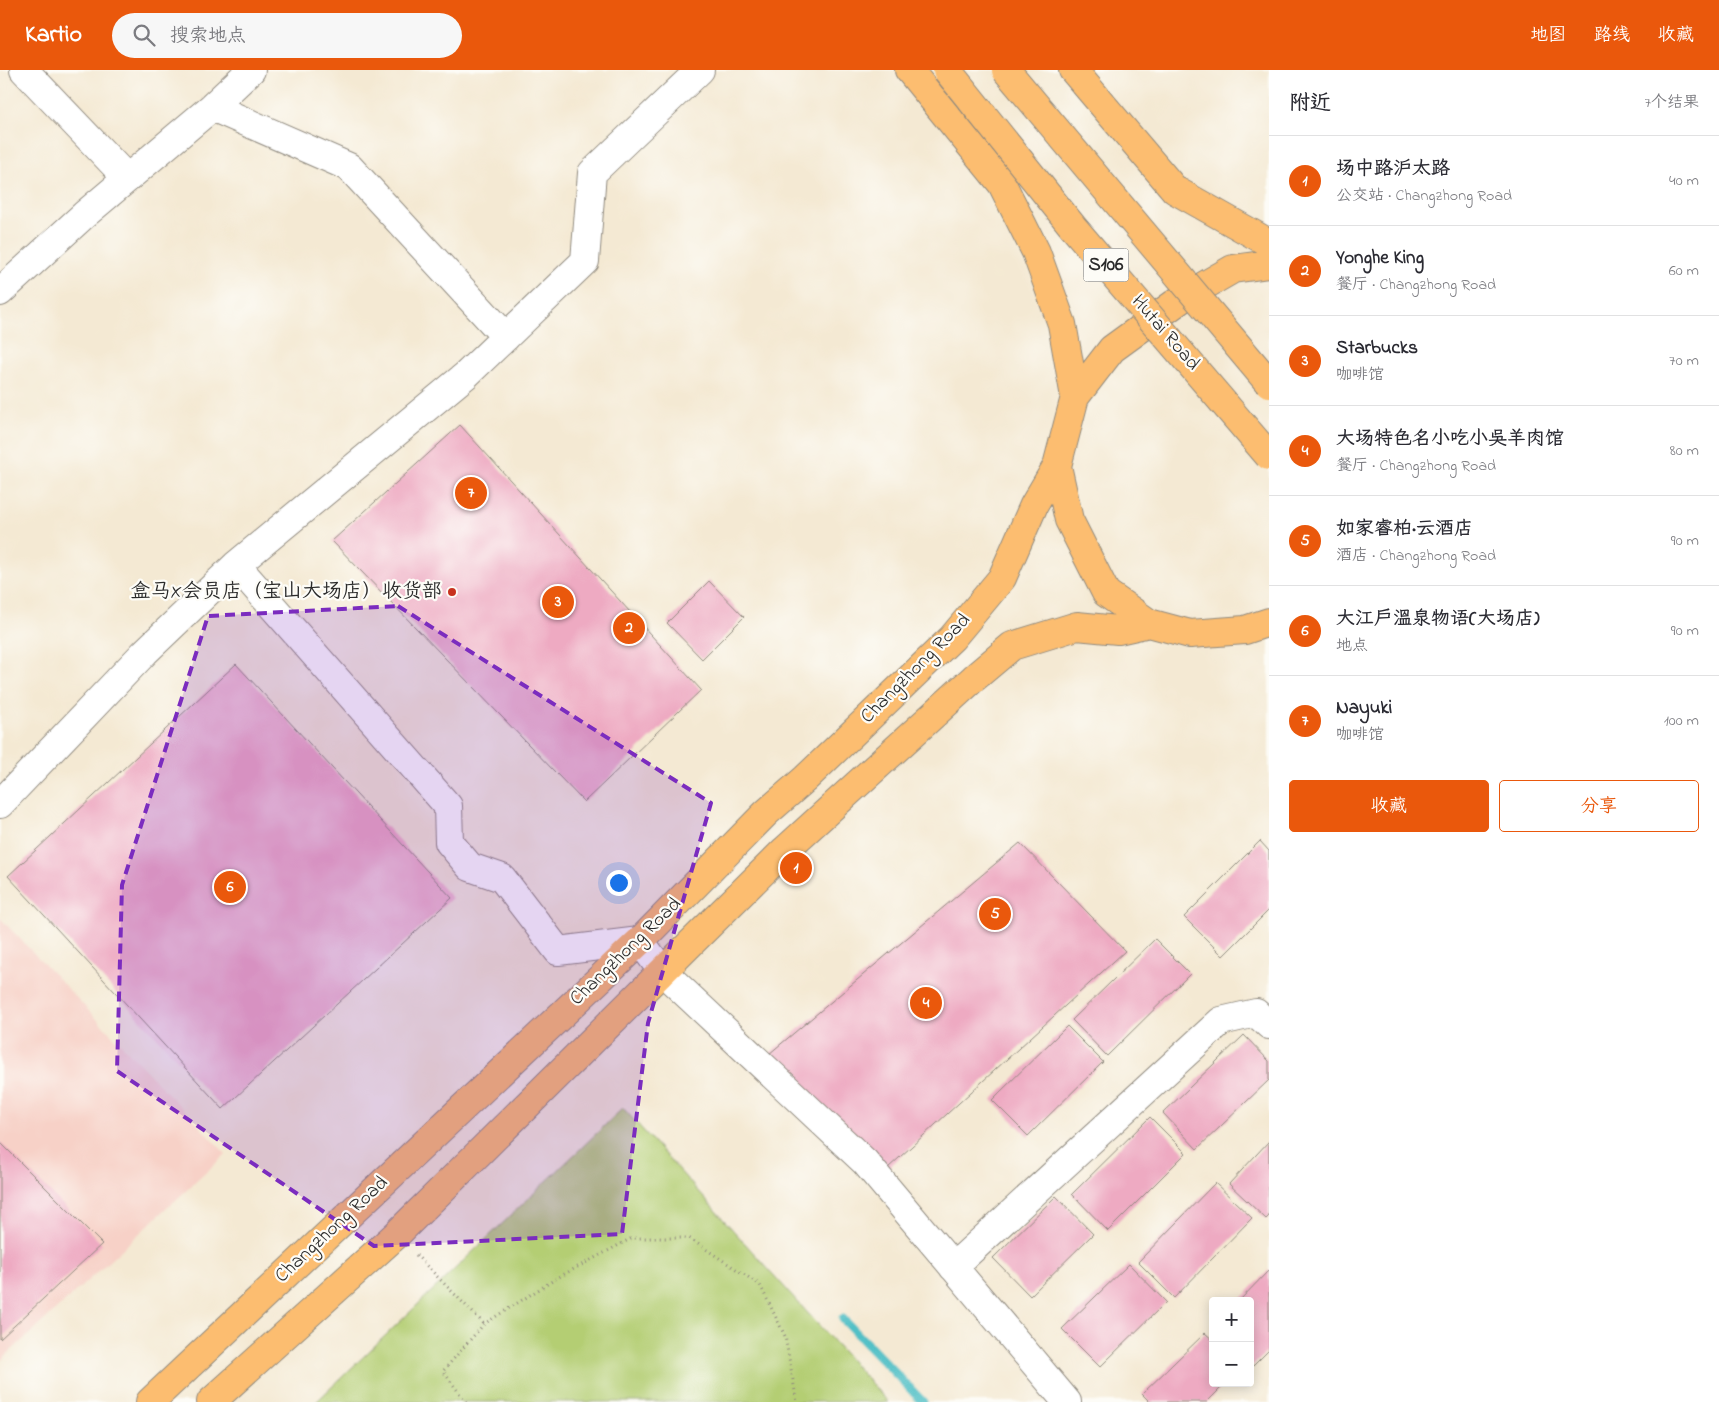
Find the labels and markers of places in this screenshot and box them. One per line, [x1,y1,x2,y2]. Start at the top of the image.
pin: 7 [455,474,487,512]
place label: 盒马X会员店（宝山大场店）收货部 [130,578,442,607]
pin: 3 [542,583,574,621]
marker: 盒马X会员店（宝山大场店）收货部 [446,586,458,598]
pin: 2 [613,609,645,647]
pin: 1 [780,849,812,887]
pin: 6 [214,868,246,906]
pin: 5 [979,895,1011,933]
pin: 4 [910,984,942,1022]

